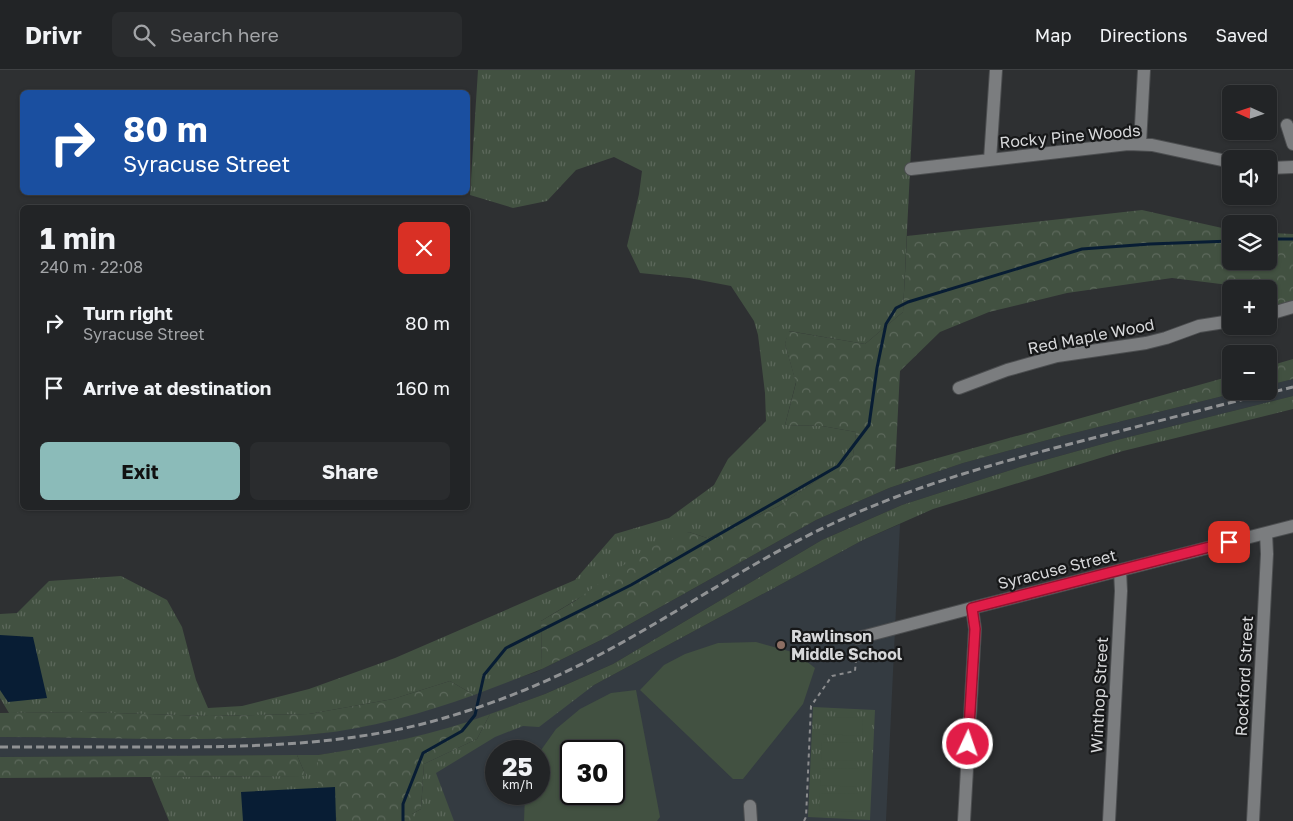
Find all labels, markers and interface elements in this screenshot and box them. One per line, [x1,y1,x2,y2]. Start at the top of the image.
search box [112,12,462,57]
text: Drivr [25,20,82,49]
icon: search [130,21,158,49]
text: Search here [170,23,279,46]
text: Map [1035,24,1071,46]
text: Directions [1099,24,1187,46]
text: Saved [1215,24,1268,46]
north arrow [1222,85,1278,140]
map controls [1222,85,1277,400]
text: 80 m [123,108,208,150]
icon: right [40,110,105,175]
street label: Rocky Pine Woods [999,120,1141,152]
text: Syracuse Street [123,150,290,177]
button: sound [1222,150,1277,205]
button: layers [1222,215,1277,270]
text: 1 min [40,220,116,256]
button: close [398,222,450,274]
text: 240 m · 22:08 [40,257,143,277]
button: + [1222,280,1277,335]
text: Turn right [83,301,173,324]
icon: right [40,309,68,337]
text: 80 m [405,311,450,334]
street label: Red Maple Wood [1026,314,1156,358]
text: Syracuse Street [83,324,205,344]
button: − [1222,345,1277,400]
icon: arrive [40,374,68,402]
text: Arrive at destination [83,376,271,399]
text: 160 m [396,376,450,399]
button: Exit [40,442,240,500]
button: Share [250,442,450,500]
pin [1208,521,1250,563]
icon: arrive [1215,528,1243,556]
street label: Syracuse Street [996,545,1118,593]
street label: Rockford Street [1231,615,1257,737]
place label: Rawlinson Middle School [791,626,903,664]
street label: Winthop Street [1086,636,1112,754]
marker: Rawlinson Middle School [775,639,787,651]
position arrow [941,717,993,769]
speed limit sign: 30 [560,740,625,805]
text: 25 [502,751,533,782]
text: km/h [502,777,533,792]

